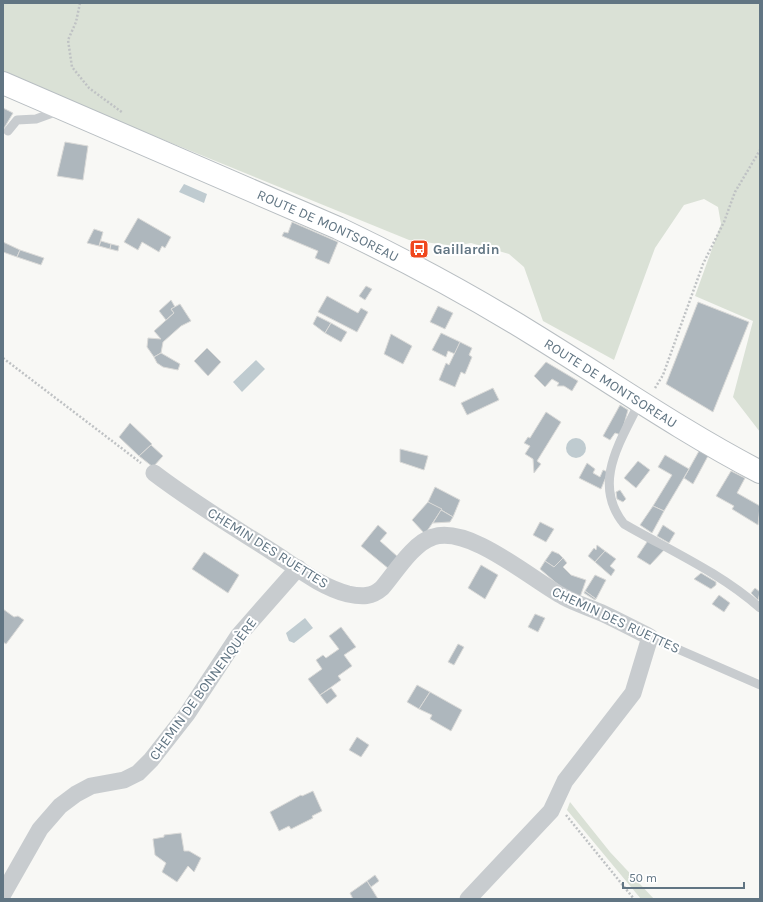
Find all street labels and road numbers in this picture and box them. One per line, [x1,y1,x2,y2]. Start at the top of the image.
street label: ROUTE DE MONTSOREAU [255,186,402,265]
street label: ROUTE DE MONTSOREAU [541,335,680,431]
street label: CHEMIN DES RUETTES [204,504,332,592]
street label: CHEMIN DES RUETTES [549,583,683,657]
street label: CHEMIN DE BONNENQUÈRE [145,614,260,764]

